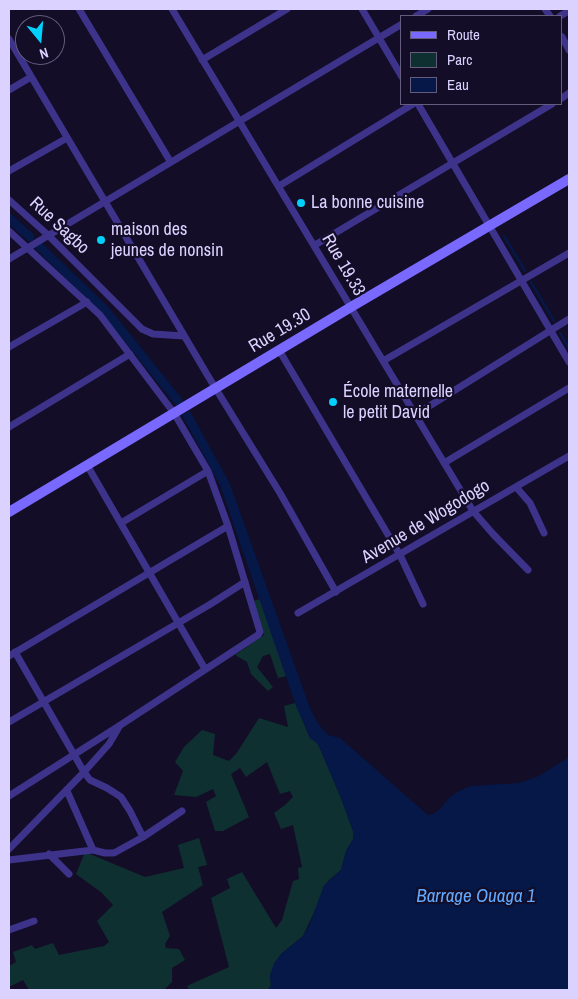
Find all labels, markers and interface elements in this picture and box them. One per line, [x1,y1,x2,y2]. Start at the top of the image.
north arrow [15,15,65,65]
legend [400,15,563,105]
text: Route [447,24,480,45]
text: N [38,44,51,63]
text: Parc [447,49,472,70]
text: Eau [447,74,469,95]
place label: La bonne cuisine [311,192,424,214]
street label: Rue Sagbo [25,193,93,259]
marker: La bonne cuisine [295,197,307,209]
place label: maison des jeunes de nonsin [111,219,223,262]
street label: Rue 19.33 [317,230,369,300]
marker: maison des jeunes de nonsin [95,234,107,246]
street label: Rue 19.30 [245,304,315,358]
place label: École maternelle le petit David [343,381,453,424]
marker: École maternelle le petit David [327,396,339,408]
street label: Avenue de Wogodogo [358,475,494,569]
water label: Barrage Ouaga 1 [416,886,536,908]

